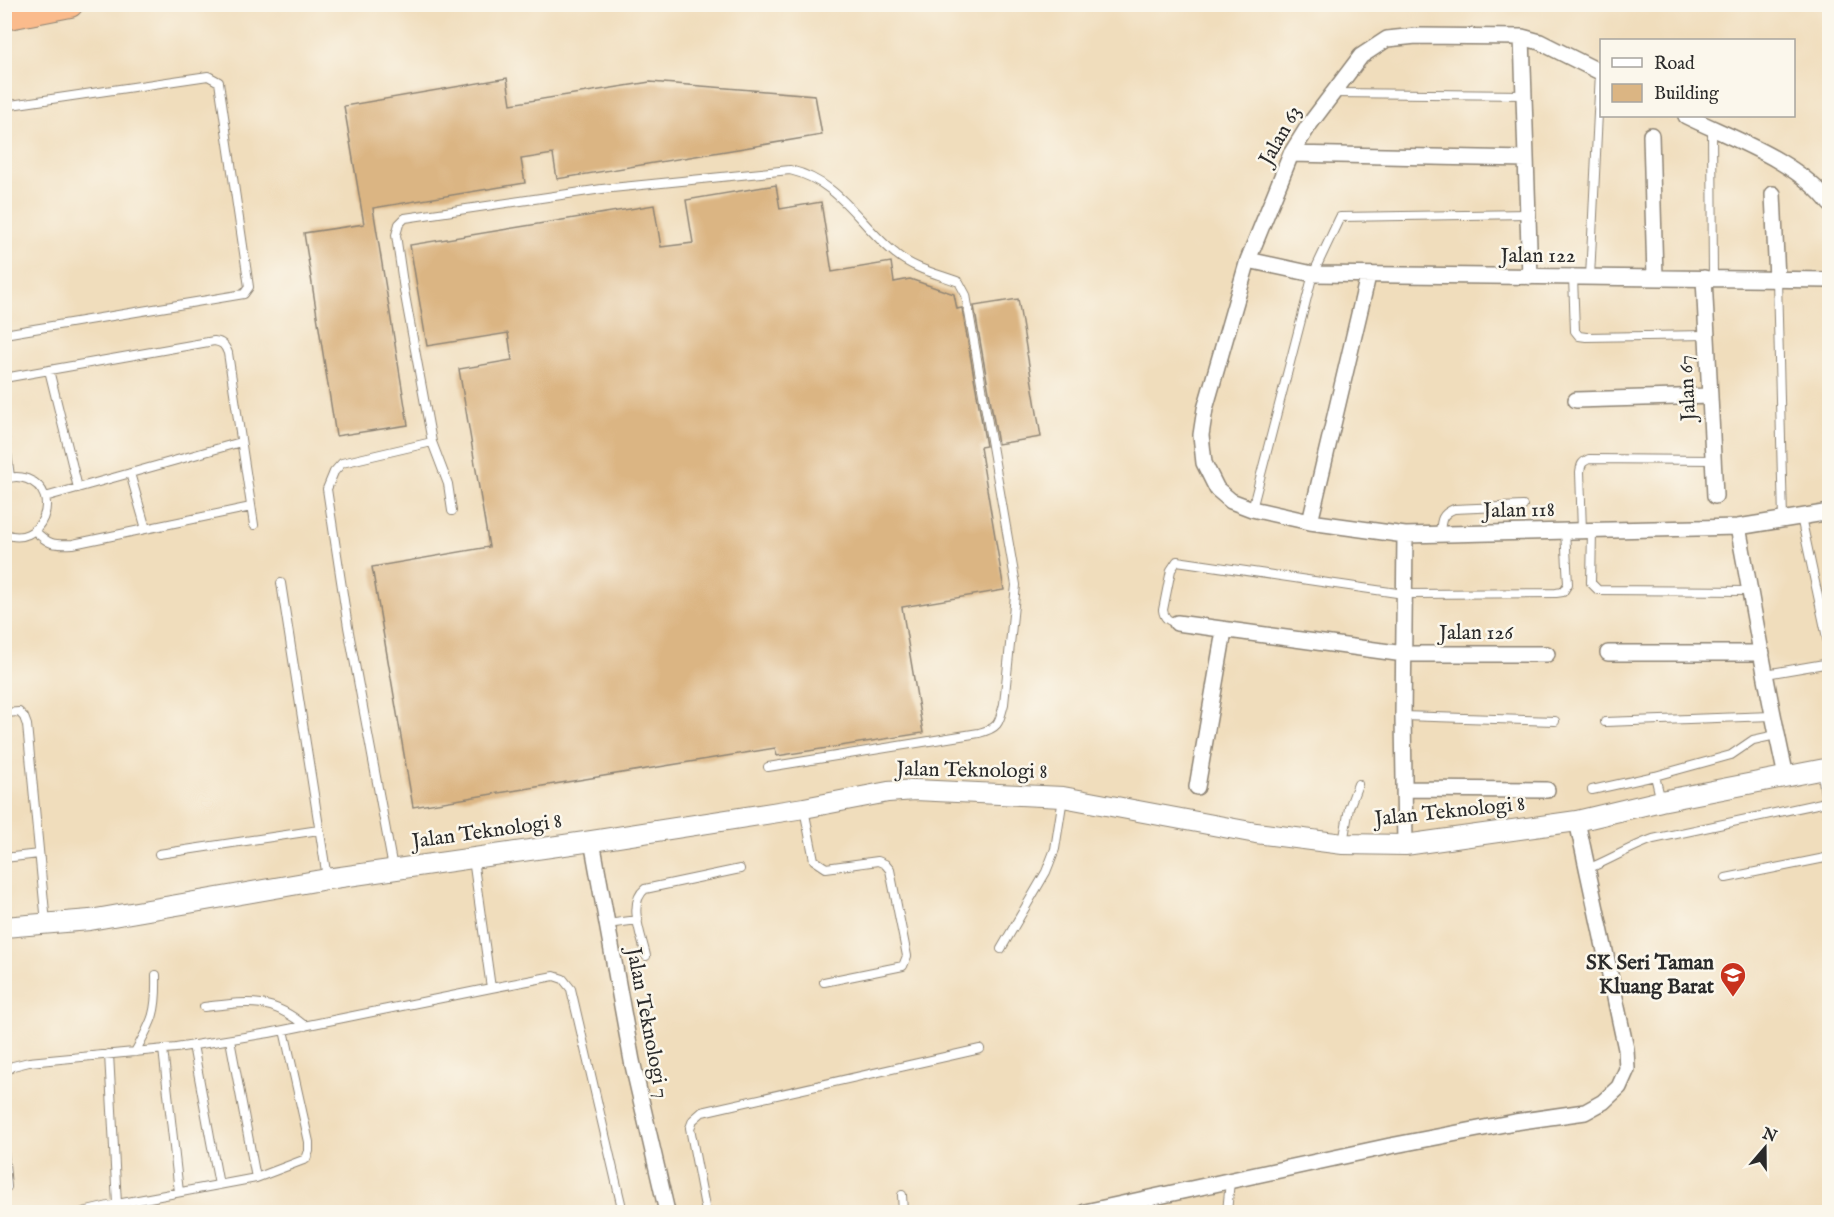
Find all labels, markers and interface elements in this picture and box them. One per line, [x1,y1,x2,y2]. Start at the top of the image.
legend [1600,39,1795,117]
text: Road [1654,53,1695,76]
text: Building [1654,83,1719,106]
street label: Jalan 63 [1253,101,1308,172]
street label: Jalan 122 [1498,243,1576,270]
street label: Jalan 67 [1673,354,1703,424]
street label: Jalan 118 [1481,497,1555,525]
street label: Jalan 126 [1437,620,1514,647]
street label: Jalan Teknologi 8 [894,756,1048,786]
street label: Jalan Teknologi 8 [1371,791,1527,834]
street label: Jalan Teknologi 8 [408,808,564,856]
street label: Jalan Teknologi 7 [619,943,675,1101]
place label: SK Seri Taman Kluang Barat [1586,950,1715,1001]
school or university icon: SK Seri Taman Kluang Barat [1718,960,1748,998]
north arrow [1735,1118,1795,1178]
text: N [1759,1124,1780,1148]

